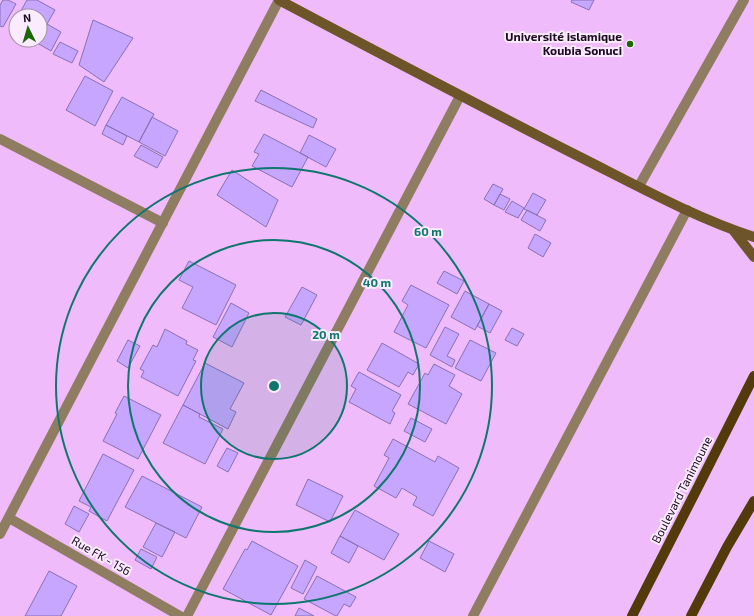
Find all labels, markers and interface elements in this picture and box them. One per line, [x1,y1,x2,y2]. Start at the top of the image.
north arrow [8,8,48,48]
text: N [23,11,32,24]
place label: Université islamique Koubia Sonuci [505,29,622,57]
marker: Université islamique Koubia Sonuci [625,39,635,49]
text: 60 m [414,224,442,238]
text: 40 m [363,275,391,289]
text: 20 m [312,327,340,341]
centre of rings [267,379,281,393]
street label: Boulevard Tanimoune [648,434,714,545]
street label: Rue FK - 156 [70,533,134,578]

